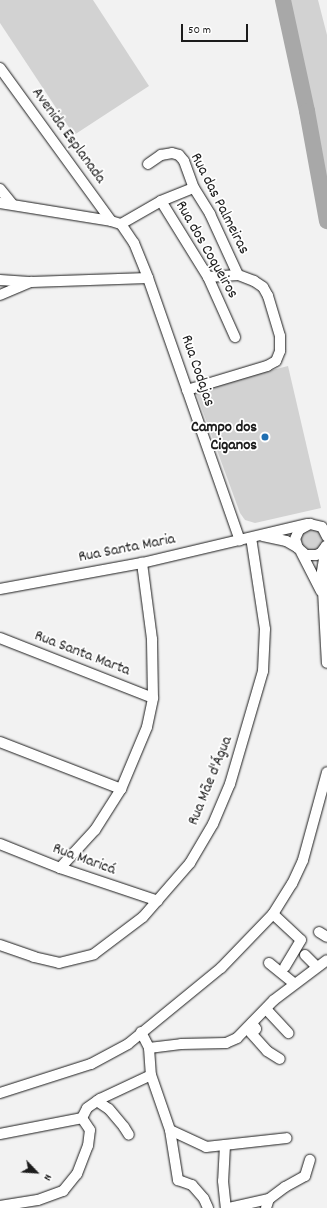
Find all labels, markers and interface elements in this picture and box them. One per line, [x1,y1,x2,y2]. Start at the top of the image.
scale bar [183,16,250,42]
text: 50 m [188,22,211,39]
street label: Avenida Esplanada [27,84,109,188]
street label: Rua das Palmeiras [185,150,253,258]
street label: Rua dos Coqueiros [170,198,242,302]
street label: Rua Codajas [176,333,218,409]
place label: Campo dos Ciganos [191,418,257,456]
marker: Campo dos Ciganos [260,432,270,442]
street label: Rua Santa Maria [77,530,177,568]
street label: Rua Santa Marta [31,627,133,681]
street label: Rua Mãe d'Água [184,734,238,828]
street label: Rua Maricá [50,840,118,880]
north arrow [16,1152,56,1192]
text: N [38,1171,55,1183]

